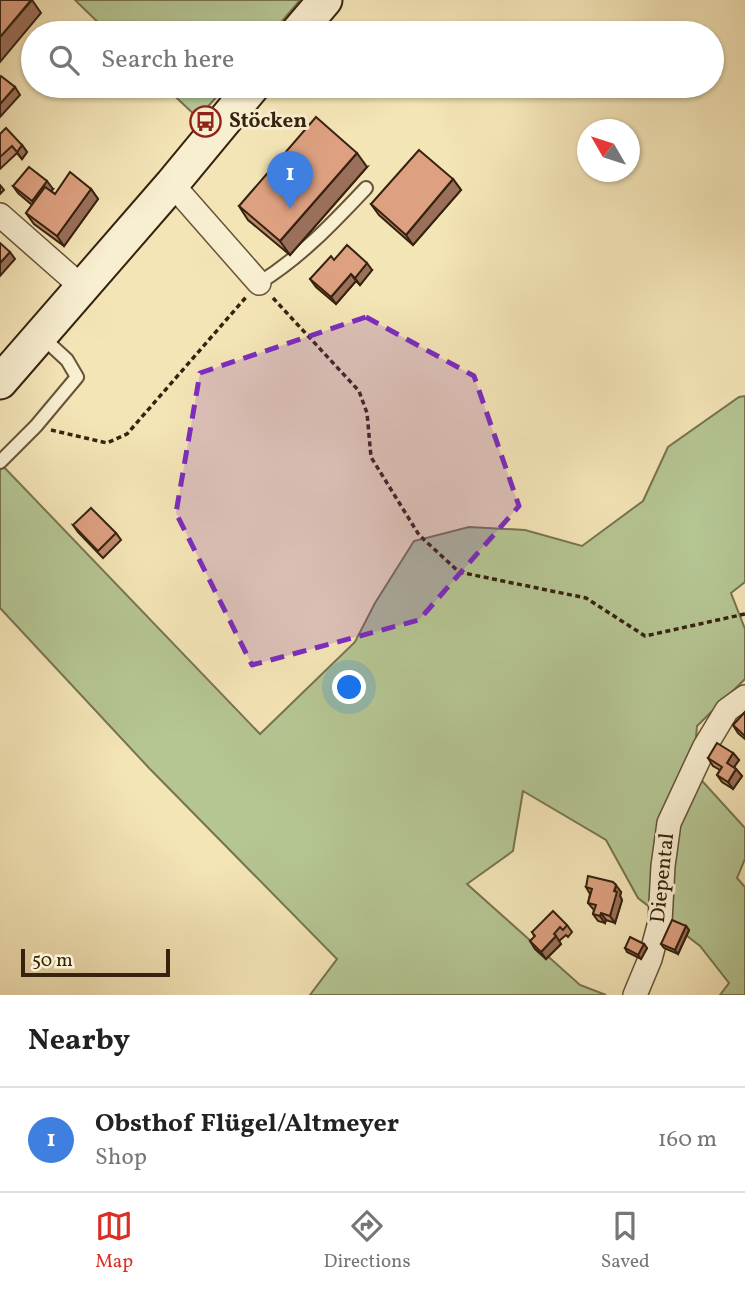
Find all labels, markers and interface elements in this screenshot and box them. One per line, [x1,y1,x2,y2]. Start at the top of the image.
search box [21,21,724,98]
icon: search [45,41,83,79]
text: Search here [101,42,234,78]
bus stop icon: Stöcken [189,104,223,138]
place label: Stöcken [229,107,307,136]
north arrow [577,119,640,182]
pin: 1 [267,151,313,209]
your location [332,670,366,704]
street label: Diepental [644,832,682,924]
scale bar [21,946,170,978]
text: 50 m [32,948,73,974]
text: Nearby [28,1020,130,1062]
text: Obsthof Flügel/Altmeyer [95,1106,399,1142]
text: 1 [46,1124,56,1156]
text: 160 m [658,1124,717,1156]
text: Shop [95,1142,147,1174]
tab: Map [95,1207,133,1275]
tab: Directions [324,1207,411,1275]
tab: Saved [601,1207,650,1275]

